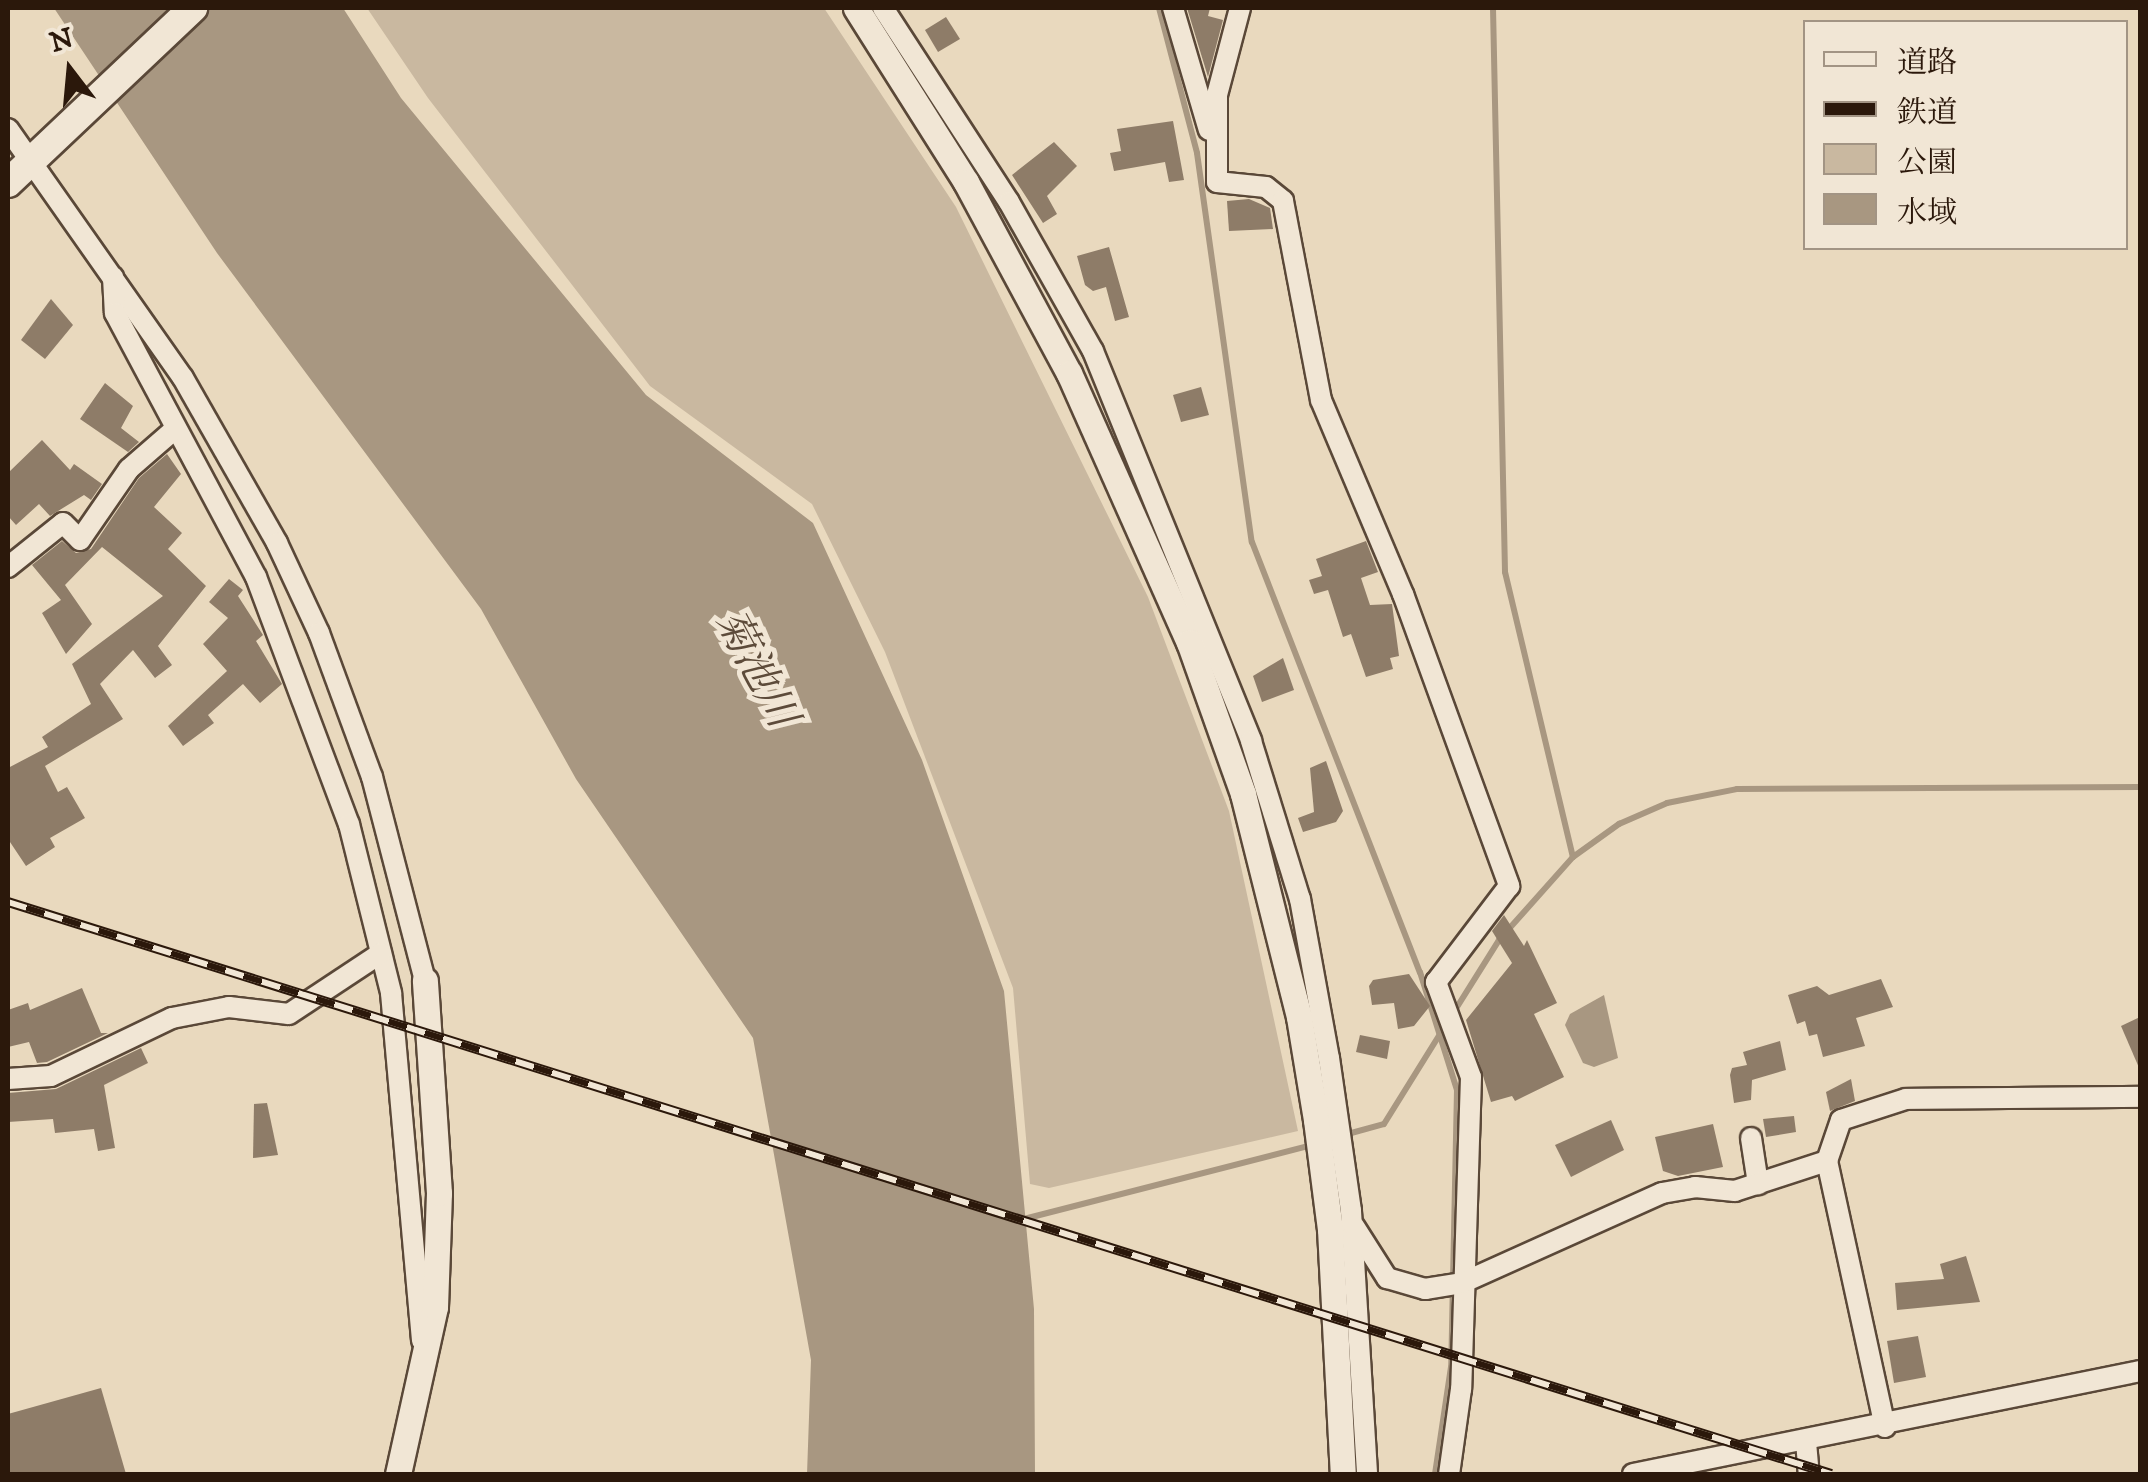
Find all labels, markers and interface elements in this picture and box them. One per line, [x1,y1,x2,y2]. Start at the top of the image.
north arrow [20,20,120,120]
legend [1803,20,2128,250]
text: N [46,21,77,61]
text: 道路 [1897,45,1957,82]
text: 鉄道 [1897,95,1957,132]
text: 公園 [1897,145,1957,182]
text: 水域 [1897,195,1957,232]
water label: 菊池川 [703,602,807,736]

